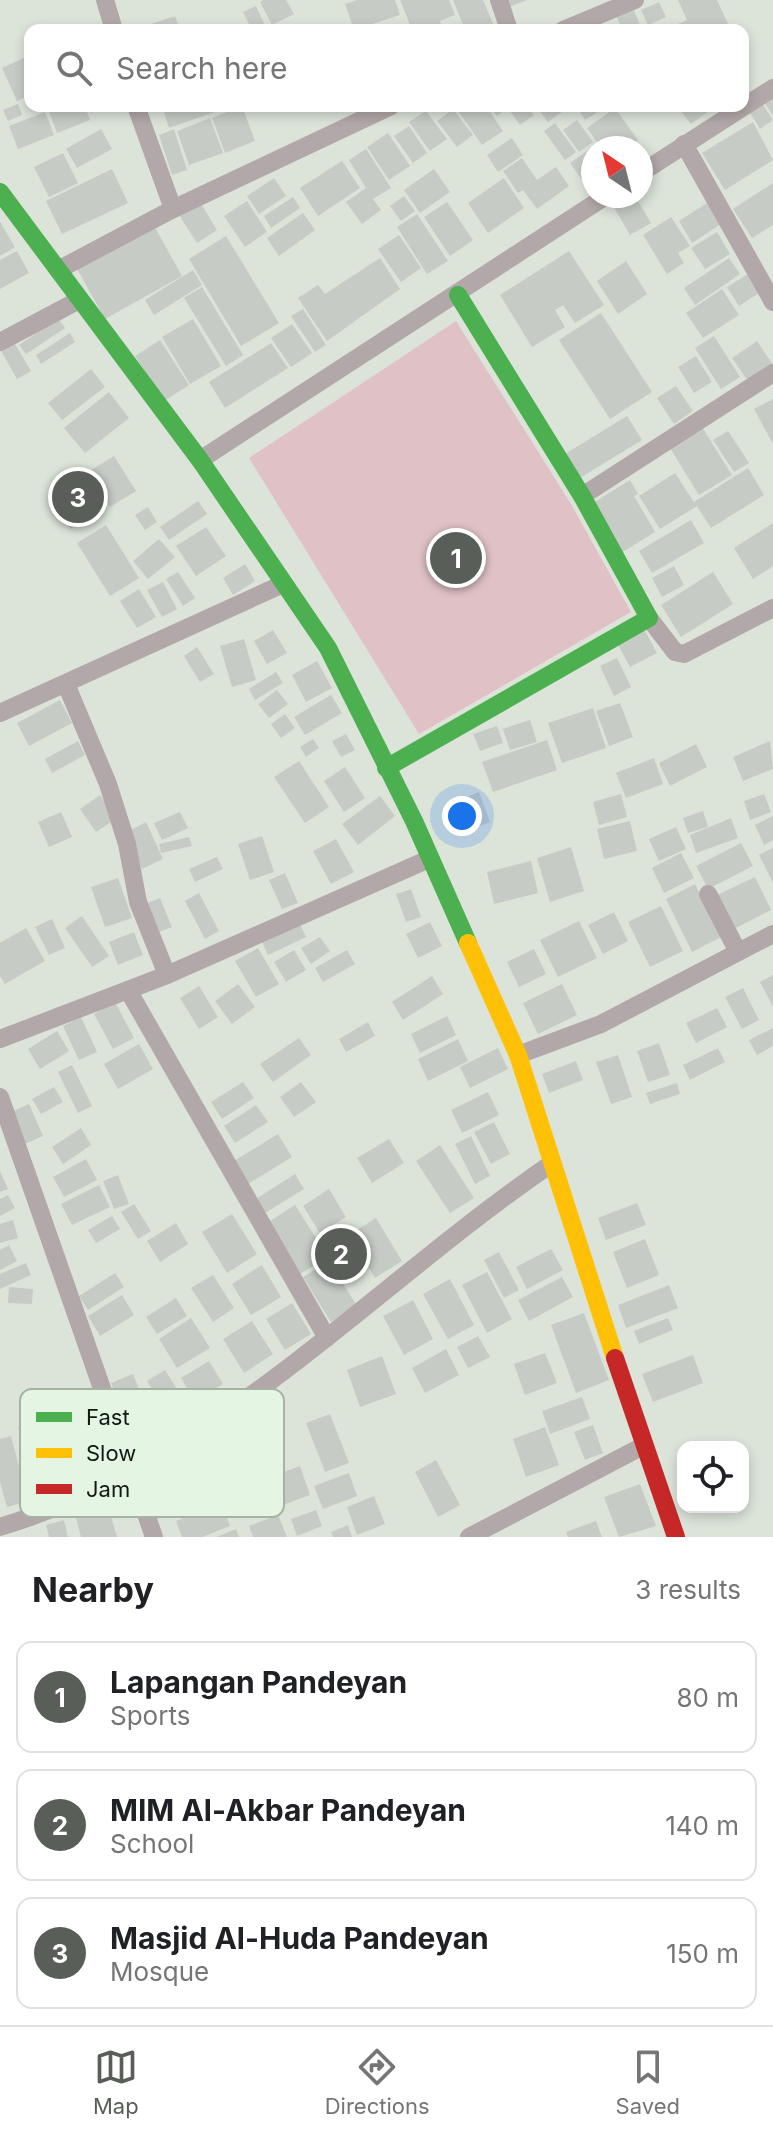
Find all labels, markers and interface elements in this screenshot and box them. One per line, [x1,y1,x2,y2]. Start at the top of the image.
search box [24,24,749,112]
icon: search [52,46,96,90]
text: Search here [116,50,288,86]
north arrow [581,136,653,208]
pin: 3 [52,467,104,527]
pin: 1 [430,528,482,588]
your location [442,796,482,836]
pin: 2 [315,1224,367,1284]
legend [20,1389,284,1517]
text: Fast [86,1404,130,1430]
text: Slow [86,1440,136,1466]
map controls [677,1441,749,1513]
button: locate [677,1441,749,1513]
text: Jam [86,1476,130,1502]
text: Nearby [32,1569,154,1610]
text: 3 results [635,1574,741,1605]
text: Lapangan Pandeyan [110,1664,407,1700]
text: 1 [54,1682,66,1713]
text: 80 m [676,1682,739,1713]
text: Sports [110,1700,190,1731]
text: MIM Al-Akbar Pandeyan [110,1792,466,1828]
text: 2 [52,1810,68,1841]
text: 140 m [665,1810,739,1841]
text: School [110,1828,194,1859]
text: Masjid Al-Huda Pandeyan [110,1920,489,1956]
text: 3 [52,1938,68,1969]
text: 150 m [666,1938,739,1969]
text: Mosque [110,1956,209,1987]
tab: Map [93,2045,139,2119]
tab: Directions [325,2045,430,2119]
tab: Saved [616,2045,680,2119]

